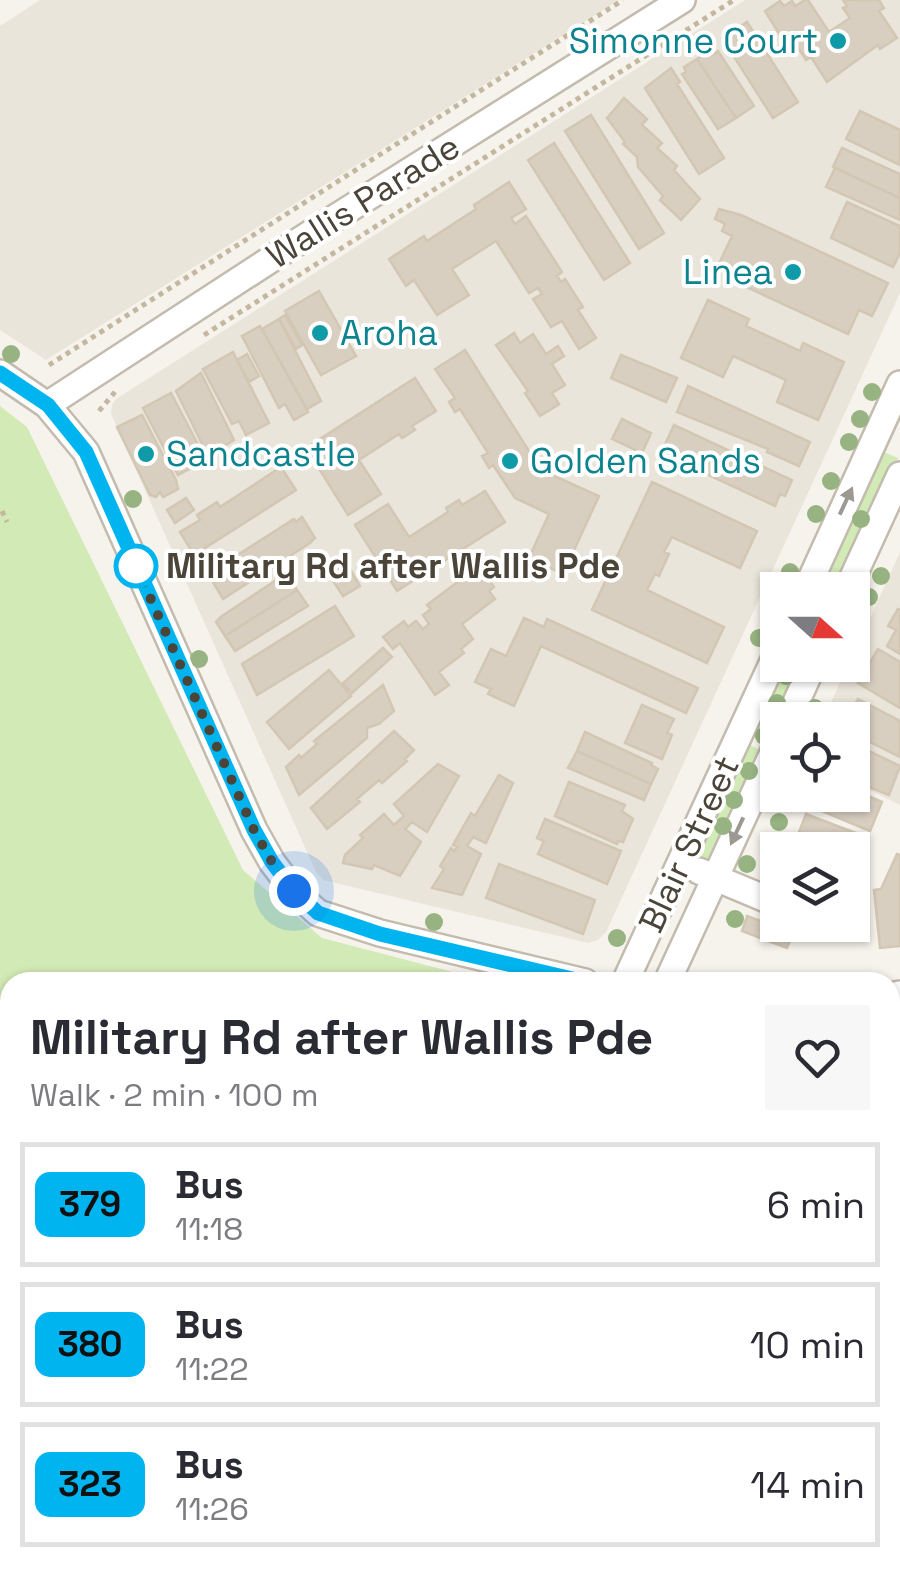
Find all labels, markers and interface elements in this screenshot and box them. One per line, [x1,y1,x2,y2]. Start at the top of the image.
place label: Simonne Court [569,19,818,63]
marker: Simonne Court [827,30,849,52]
street label: Wallis Parade [258,124,468,278]
place label: Linea [683,250,773,294]
marker: Linea [782,261,804,283]
place label: Aroha [340,311,438,355]
marker: Aroha [309,322,331,344]
place label: Sandcastle [166,432,356,476]
place label: Golden Sands [530,439,761,483]
marker: Sandcastle [135,443,157,465]
marker: Golden Sands [499,450,521,472]
one-way arrow [838,486,855,515]
place label: Military Rd after Wallis Pde [166,544,620,588]
marker: Military Rd after Wallis Pde [115,545,157,587]
north arrow [760,572,870,682]
map controls [760,572,870,942]
button: locate [760,702,870,812]
street label: Blair Street [629,749,749,939]
one-way arrow [728,817,745,846]
button: layers [760,832,870,942]
your location [269,866,319,916]
button: heart [765,1005,870,1110]
text: Military Rd after Wallis Pde [30,1007,653,1068]
text: Walk · 2 min · 100 m [30,1075,319,1115]
text: Bus [175,1161,244,1209]
text: 6 min [767,1181,865,1229]
text: 379 [59,1182,121,1226]
text: 11:18 [175,1209,243,1249]
text: Bus [175,1301,244,1349]
text: 10 min [750,1321,865,1369]
text: 380 [58,1322,122,1366]
text: 11:22 [175,1349,248,1389]
text: Bus [175,1441,244,1489]
text: 14 min [750,1461,865,1509]
text: 323 [58,1462,122,1506]
text: 11:26 [175,1489,249,1529]

